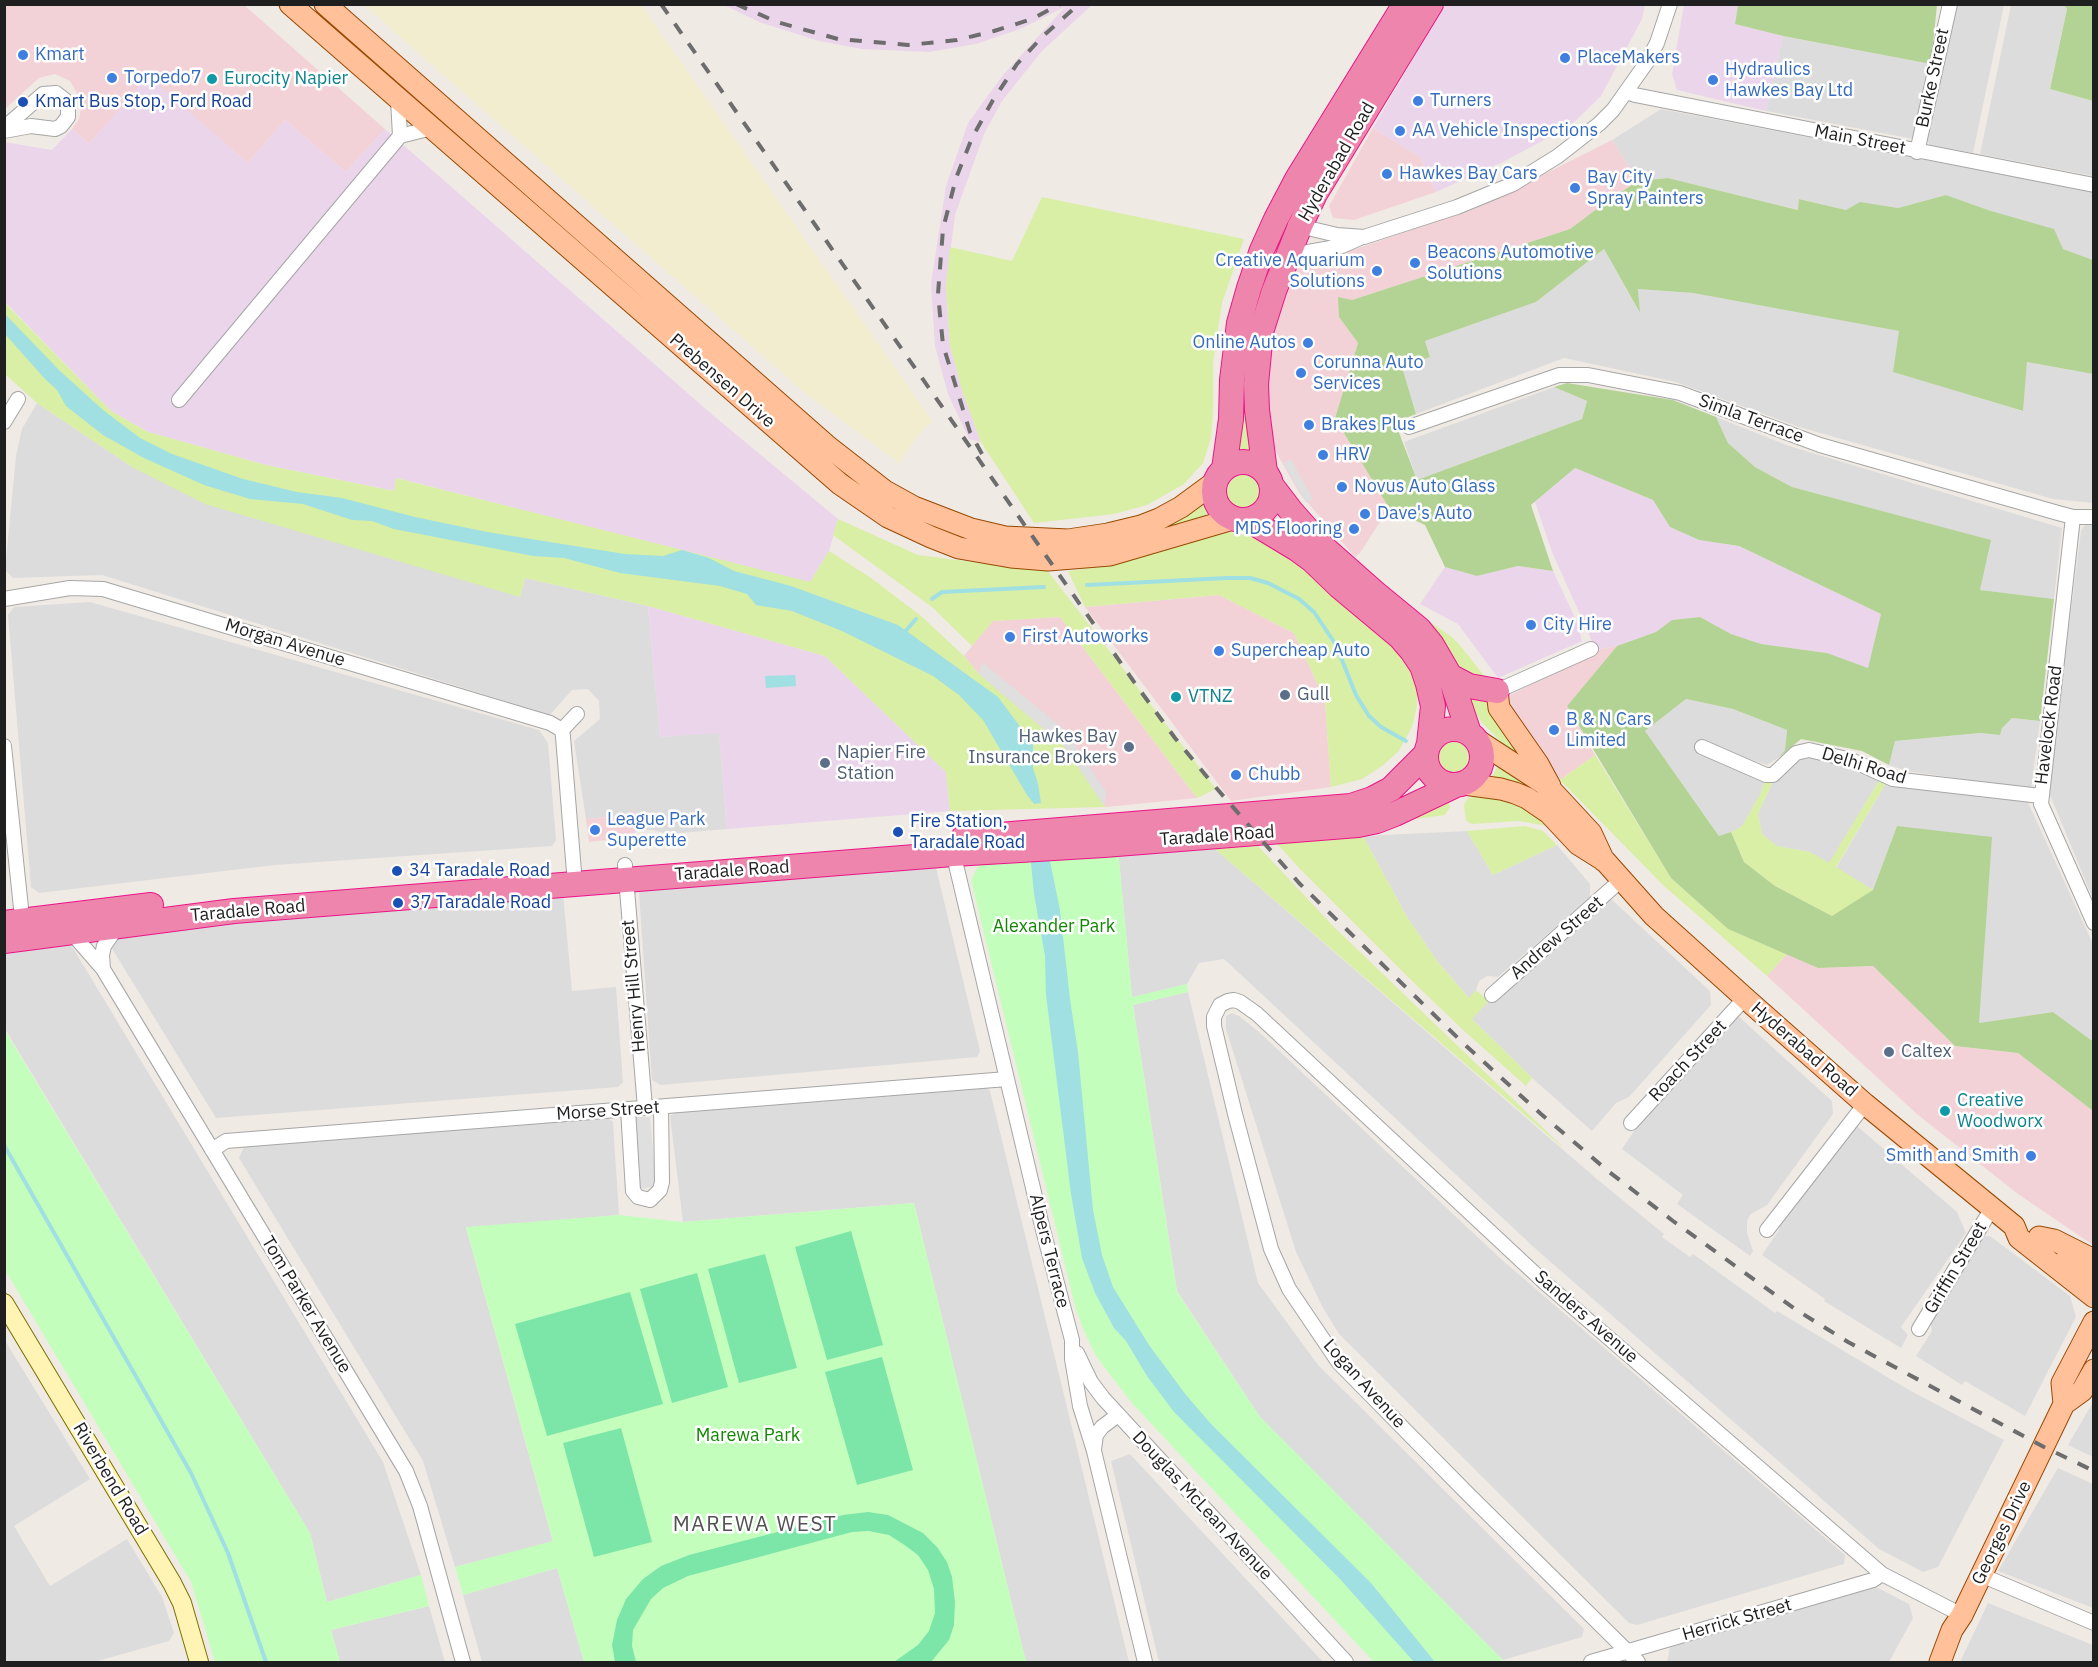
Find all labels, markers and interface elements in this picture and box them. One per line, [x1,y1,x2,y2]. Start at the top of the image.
street label: Burke Street [1912,26,1954,130]
place label: Kmart [35,44,85,66]
place label: PlaceMakers [1577,47,1680,69]
marker: Kmart [16,48,30,62]
marker: PlaceMakers [1558,51,1572,65]
place label: Hydraulics Hawkes Bay Ltd [1725,59,1853,101]
place label: Torpedo7 [124,67,201,89]
place label: Eurocity Napier [224,68,348,90]
marker: Torpedo7 [105,71,119,85]
marker: Eurocity Napier [205,72,219,86]
marker: Hydraulics Hawkes Bay Ltd [1706,73,1720,87]
place label: Turners [1430,90,1492,112]
place label: Kmart Bus Stop, Ford Road [35,91,252,113]
marker: Turners [1411,94,1425,108]
marker: Kmart Bus Stop, Ford Road [16,95,30,109]
street label: Hyderabad Road [1294,98,1380,226]
place label: AA Vehicle Inspections [1412,120,1598,142]
street label: Main Street [1813,121,1907,159]
marker: AA Vehicle Inspections [1393,124,1407,138]
place label: Hawkes Bay Cars [1399,163,1538,185]
marker: Hawkes Bay Cars [1380,167,1394,181]
place label: Bay City Spray Painters [1587,167,1704,210]
marker: Bay City Spray Painters [1568,181,1582,195]
place label: Beacons Automotive Solutions [1427,242,1594,284]
place label: Creative Aquarium Solutions [1215,250,1365,292]
marker: Beacons Automotive Solutions [1408,256,1422,270]
marker: Creative Aquarium Solutions [1370,264,1384,278]
street label: Prebensen Drive [665,329,779,433]
place label: Online Autos [1192,332,1296,354]
marker: Online Autos [1301,336,1315,350]
place label: Corunna Auto Services [1313,352,1423,394]
marker: Corunna Auto Services [1294,366,1308,380]
street label: Simla Terrace [1696,390,1806,448]
place label: Brakes Plus [1321,414,1416,436]
marker: Brakes Plus [1302,418,1316,432]
place label: HRV [1335,444,1370,466]
marker: HRV [1316,448,1330,462]
place label: Novus Auto Glass [1354,476,1496,498]
marker: Novus Auto Glass [1335,480,1349,494]
place label: Dave's Auto [1377,503,1472,525]
marker: Dave's Auto [1358,507,1372,521]
place label: MDS Flooring [1235,518,1342,540]
marker: MDS Flooring [1347,522,1361,536]
street label: Morgan Avenue [222,614,348,672]
place label: City Hire [1543,614,1612,636]
marker: City Hire [1524,618,1538,632]
place label: First Autoworks [1022,626,1149,648]
marker: First Autoworks [1003,630,1017,644]
place label: Supercheap Auto [1231,640,1370,662]
marker: Supercheap Auto [1212,644,1226,658]
street label: Havelock Road [2031,664,2067,786]
place label: Gull [1297,684,1329,706]
place label: VTNZ [1188,686,1233,708]
marker: Gull [1278,688,1292,702]
marker: VTNZ [1169,690,1183,704]
place label: B & N Cars Limited [1566,709,1652,752]
marker: B & N Cars Limited [1547,723,1561,737]
place label: Hawkes Bay Insurance Brokers [968,726,1117,768]
marker: Hawkes Bay Insurance Brokers [1122,740,1136,754]
place label: Napier Fire Station [837,742,926,784]
street label: Delhi Road [1819,743,1909,789]
marker: Napier Fire Station [818,756,832,770]
place label: Chubb [1248,764,1301,786]
marker: Chubb [1229,768,1243,782]
place label: League Park Superette [607,809,706,852]
place label: Fire Station, Taradale Road [910,811,1025,854]
street label: Taradale Road [1159,821,1275,851]
marker: League Park Superette [588,823,602,837]
marker: Fire Station, Taradale Road [891,825,905,839]
street label: Taradale Road [674,856,790,886]
place label: 34 Taradale Road [409,860,550,882]
marker: 34 Taradale Road [390,864,404,878]
place label: 37 Taradale Road [410,892,551,914]
street label: Andrew Street [1506,892,1608,984]
street label: Taradale Road [190,895,306,927]
marker: 37 Taradale Road [391,896,405,910]
park label: Alexander Park [993,916,1115,938]
street label: Henry Hill Street [617,919,651,1053]
street label: Hyderabad Road [1746,998,1862,1102]
street label: Roach Street [1645,1016,1731,1106]
place label: Caltex [1901,1041,1952,1063]
marker: Caltex [1882,1045,1896,1059]
place label: Creative Woodworx [1957,1090,2043,1132]
street label: Morse Street [556,1097,660,1125]
marker: Creative Woodworx [1938,1104,1952,1118]
place label: Smith and Smith [1886,1145,2019,1167]
marker: Smith and Smith [2024,1149,2038,1163]
street label: Alpers Terrace [1024,1192,1074,1310]
street label: Griffin Street [1920,1218,1992,1318]
street label: Tom Parker Avenue [257,1233,355,1377]
street label: Sanders Avenue [1530,1266,1642,1368]
street label: Logan Avenue [1318,1335,1410,1433]
street label: Riverbend Road [68,1419,152,1539]
park label: Marewa Park [696,1425,800,1447]
street label: Douglas McLean Avenue [1127,1427,1277,1585]
street label: Georges Drive [1968,1478,2036,1588]
district label: MAREWA WEST [673,1512,837,1538]
street label: Herrick Street [1680,1594,1794,1646]

